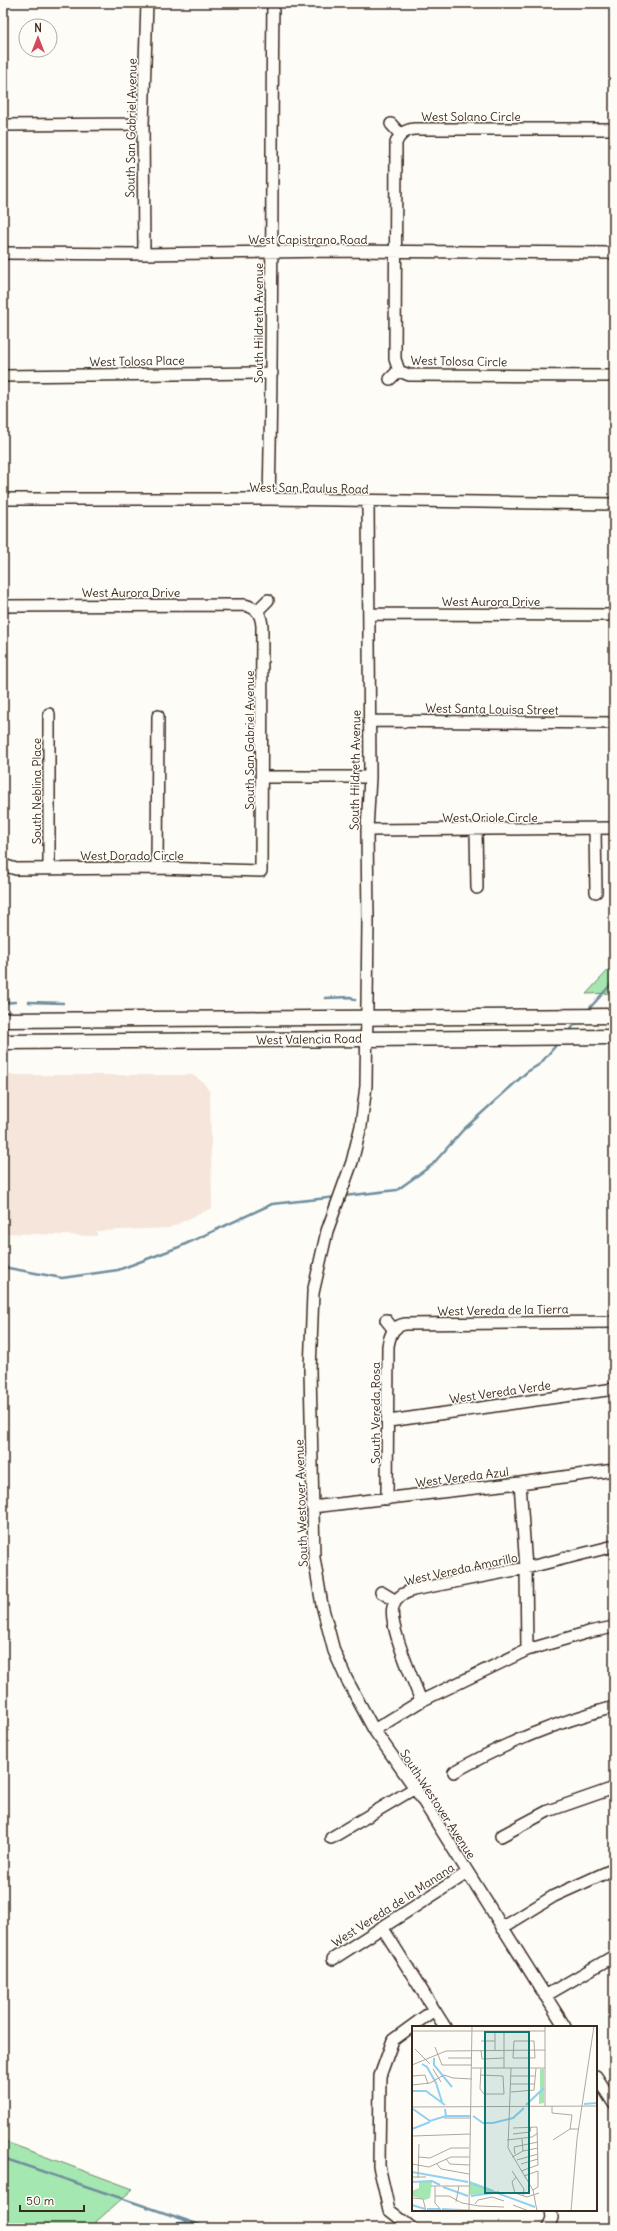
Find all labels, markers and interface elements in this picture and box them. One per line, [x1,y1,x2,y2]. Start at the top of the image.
north arrow [18,18,58,58]
text: N [34,21,42,35]
street label: South San Gabriel Avenue [122,58,140,198]
street label: West Solano Circle [421,109,521,124]
street label: West Capistrano Road [248,232,368,247]
street label: South Hildreth Avenue [251,263,266,383]
street label: West Tolosa Place [89,353,185,369]
street label: West Tolosa Circle [410,353,508,369]
street label: West San Paulus Road [249,479,369,497]
street label: West Aurora Drive [82,585,180,600]
street label: West Aurora Drive [442,594,540,609]
street label: South San Gabriel Avenue [242,670,257,810]
street label: West Santa Louisa Street [425,700,559,718]
street label: South Hildreth Avenue [346,710,364,830]
street label: South Neblina Place [29,738,44,844]
street label: West Oriole Circle [442,810,538,825]
street label: West Dorado Circle [80,848,184,863]
street label: West Valencia Road [256,1031,362,1047]
street label: West Vereda de la Tierra [437,1301,569,1319]
street label: South Vereda Rosa [368,1362,383,1464]
street label: West Vereda Verde [448,1377,552,1407]
street label: South Westover Avenue [291,1439,311,1567]
street label: West Vereda Azul [415,1464,509,1490]
street label: West Vereda Amarillo [403,1550,519,1588]
street label: South Westover Avenue [397,1746,479,1862]
street label: West Vereda de la Manana [329,1860,457,1950]
inset map [412,2026,597,2211]
scale bar [20,2187,84,2213]
text: 50 m [26,2193,55,2208]

